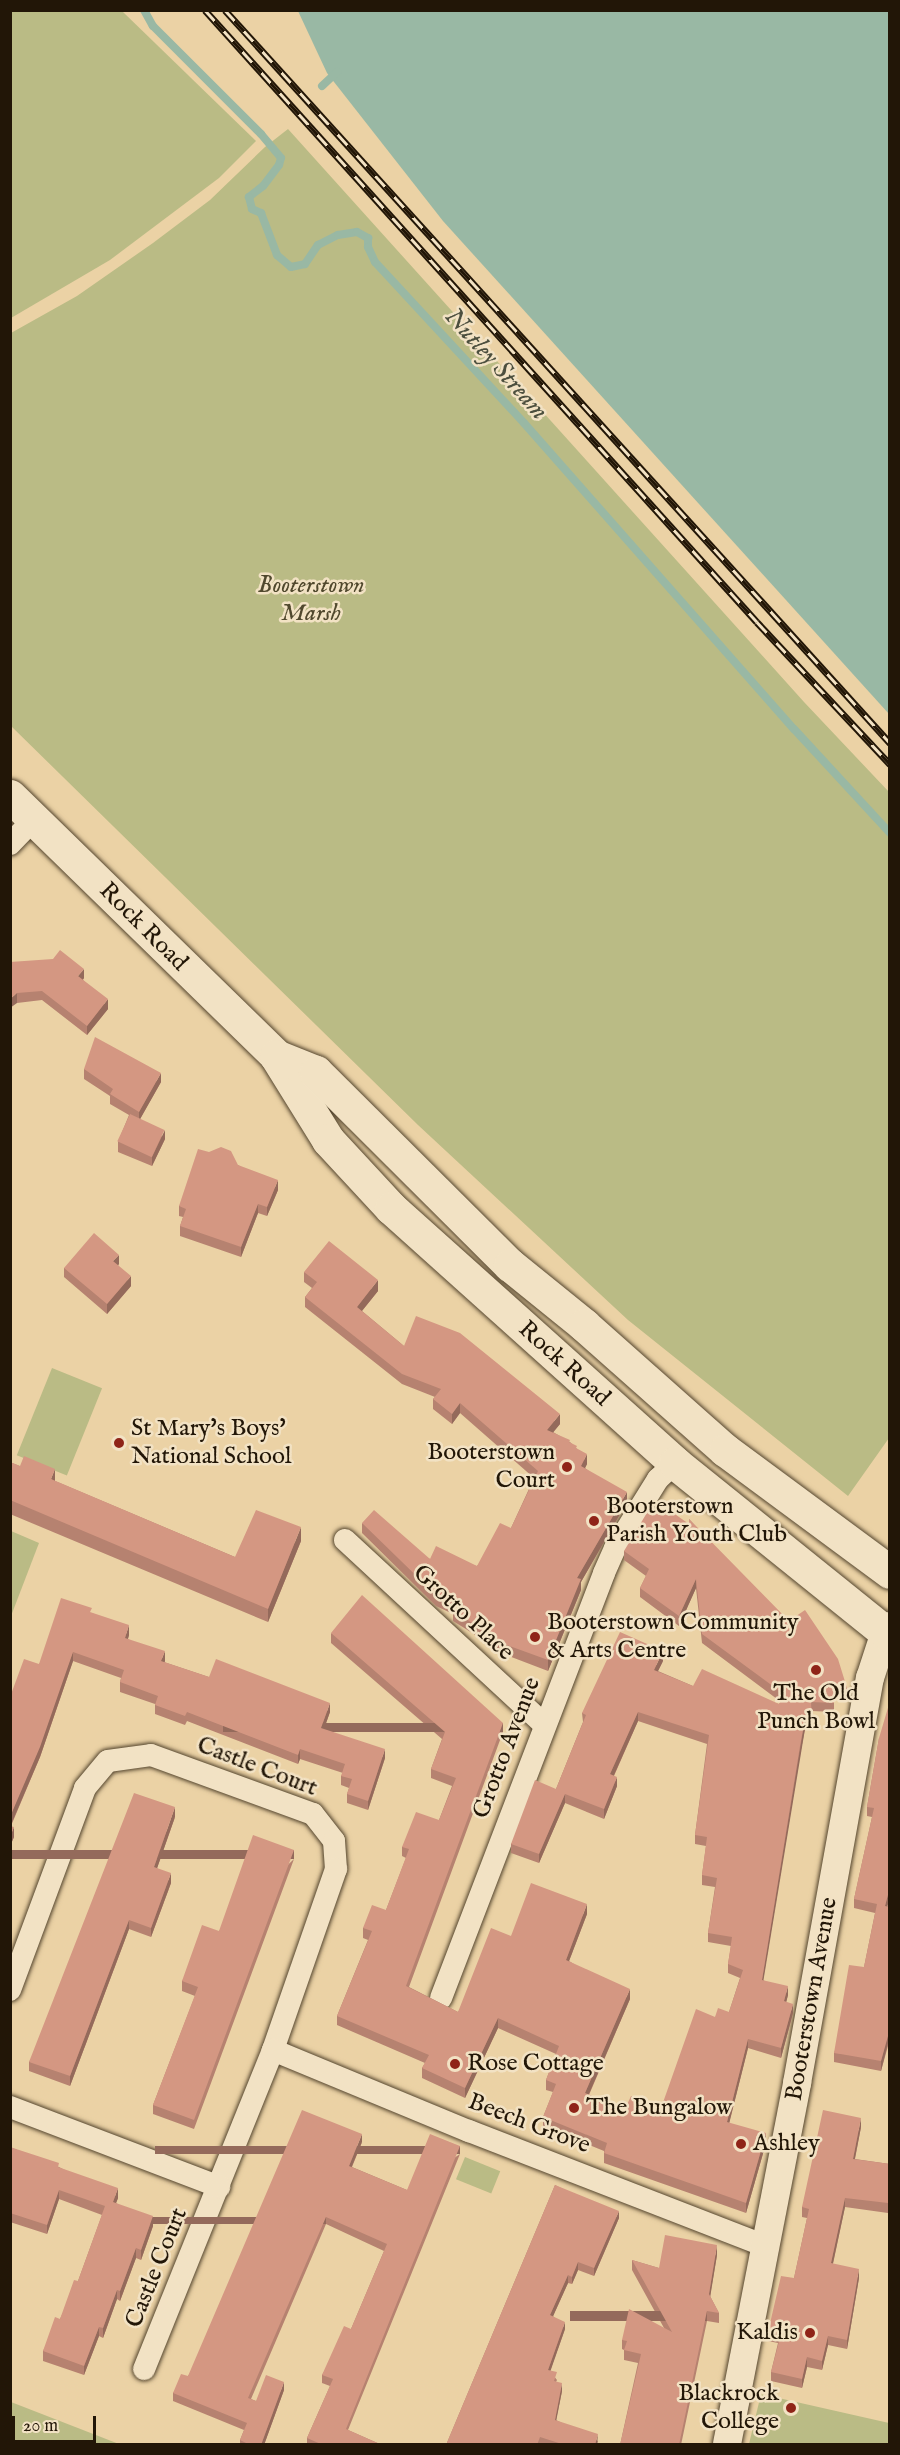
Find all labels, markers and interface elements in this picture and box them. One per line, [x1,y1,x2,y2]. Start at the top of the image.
water label: Nutley Stream [438,302,554,426]
park label: Booterstown Marsh [258,572,364,628]
street label: Rock Road [93,877,193,977]
street label: Rock Road [512,1315,616,1413]
place label: St Mary's Boys' National School [131,1415,291,1471]
marker: St Mary's Boys' National School [112,1436,126,1450]
place label: Booterstown Court [427,1439,555,1495]
marker: Booterstown Court [560,1460,574,1474]
place label: Booterstown Parish Youth Club [606,1493,787,1549]
marker: Booterstown Parish Youth Club [587,1514,601,1528]
street label: Grotto Place [407,1559,519,1667]
place label: Booterstown Community & Arts Centre [547,1609,799,1665]
marker: Booterstown Community & Arts Centre [528,1630,542,1644]
marker: The Old Punch Bowl [809,1663,823,1677]
street label: Grotto Avenue [467,1673,547,1823]
place label: The Old Punch Bowl [757,1680,875,1736]
street label: Castle Court [193,1731,321,1803]
street label: Booterstown Avenue [780,1895,844,2103]
place label: Rose Cottage [467,2050,604,2078]
marker: Rose Cottage [448,2057,462,2071]
street label: Beech Grove [464,2088,594,2160]
place label: The Bungalow [586,2094,732,2122]
marker: The Bungalow [567,2101,581,2115]
place label: Ashley [753,2130,820,2158]
marker: Ashley [734,2137,748,2151]
street label: Castle Court [120,2204,194,2332]
place label: Kaldis [736,2319,798,2347]
marker: Kaldis [803,2326,817,2340]
place label: Blackrock College [678,2380,779,2436]
marker: Blackrock College [784,2401,798,2415]
scale bar [15,2404,99,2442]
text: 20 m [23,2415,58,2438]

